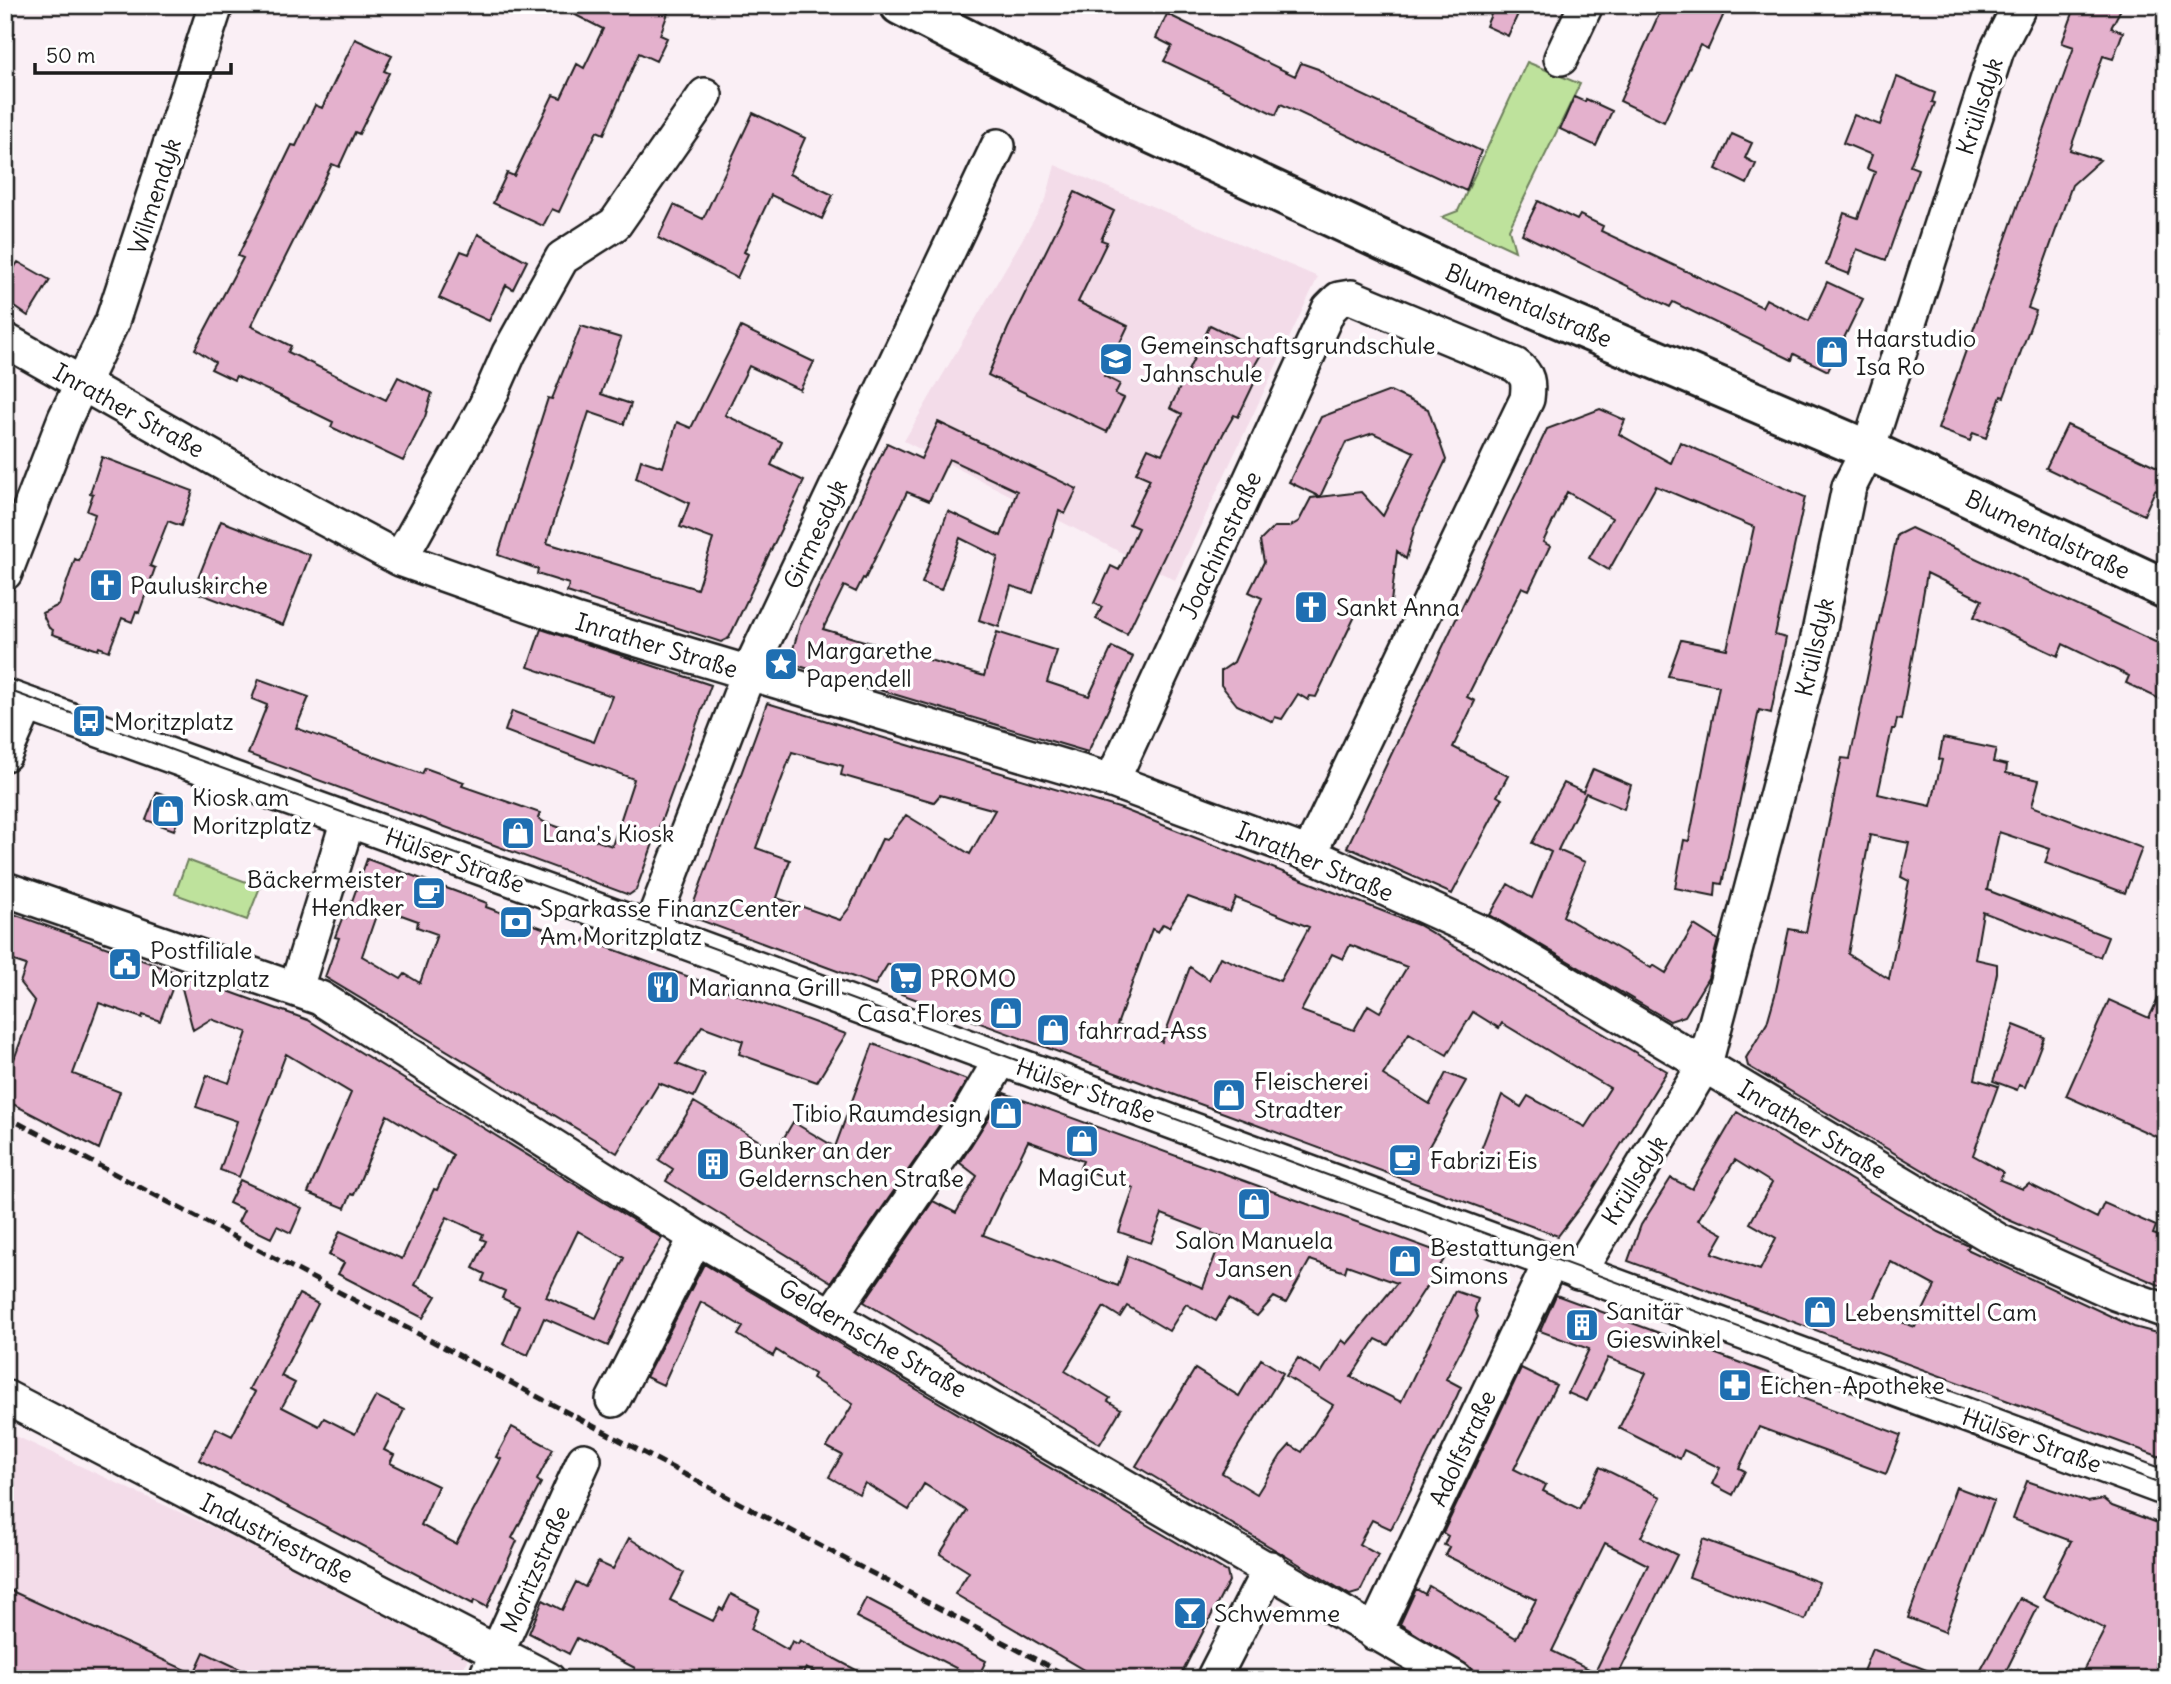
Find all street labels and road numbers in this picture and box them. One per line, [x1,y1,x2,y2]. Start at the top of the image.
street label: Krüllsdyk [1949,54,2009,158]
street label: Wilmendyk [121,134,187,258]
street label: Blumentalstraße [1441,256,1617,354]
street label: Inrather Straße [48,356,210,464]
street label: Joachimstraße [1173,466,1267,624]
street label: Girmesdyk [777,474,853,594]
street label: Blumentalstraße [1961,483,2135,585]
street label: Krüllsdyk [1788,595,1840,699]
street label: Inrather Straße [572,606,742,684]
street label: Inrather Straße [1232,814,1398,908]
street label: Hülser Straße [381,821,529,899]
street label: Hülser Straße [1012,1051,1160,1129]
street label: Inrather Straße [1733,1073,1893,1185]
street label: Krüllsdyk [1595,1130,1673,1230]
street label: Geldernsche Straße [774,1272,972,1404]
street label: Adolfstraße [1422,1385,1502,1511]
street label: Hülser Straße [1958,1401,2106,1479]
street label: Industriestraße [195,1487,359,1589]
street label: Moritzstraße [494,1501,576,1637]

